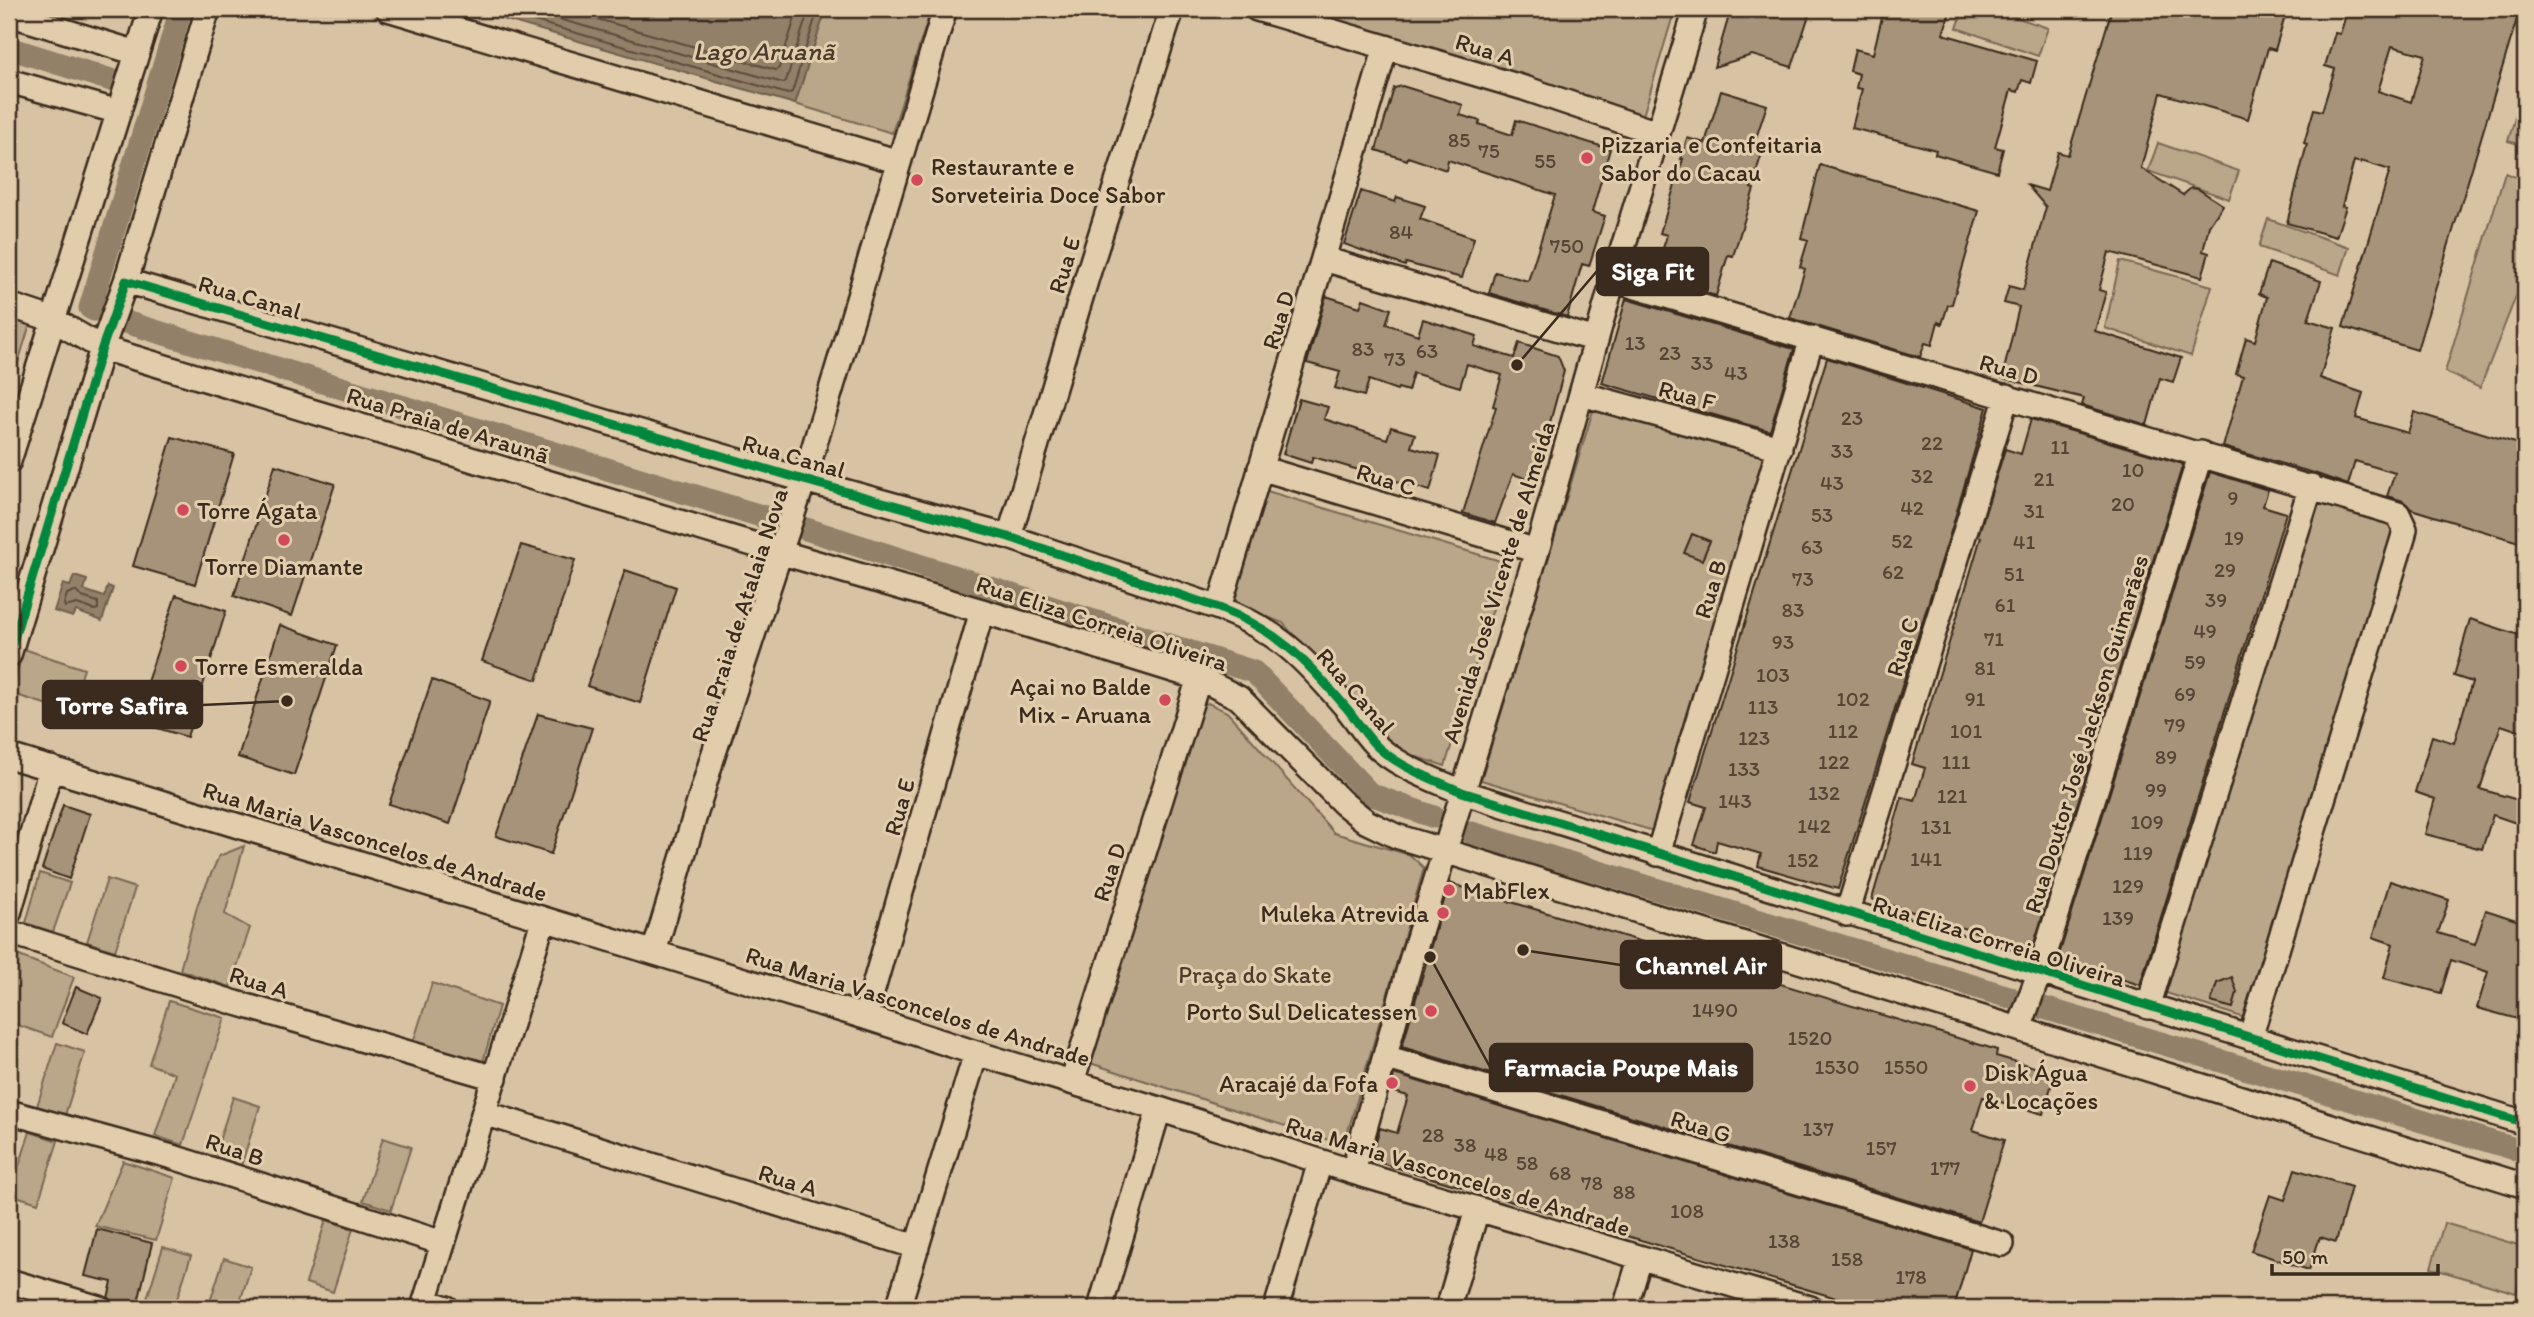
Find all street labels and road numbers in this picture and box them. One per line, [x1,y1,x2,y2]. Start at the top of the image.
street label: Rua A [1452,26,1518,72]
street label: Rua E [1042,233,1086,297]
street label: Rua Canal [195,268,305,326]
street label: Rua D [1255,287,1301,353]
street label: Rua D [1976,347,2042,391]
street label: Rua F [1656,374,1719,417]
street label: Rua Praia de Araunã [343,380,553,470]
street label: Avenida José Vicente de Almeida [1435,417,1561,746]
street label: Rua Canal [739,427,849,485]
street label: Rua C [1353,456,1419,502]
street label: Rua Praia de Atalaia Nova [684,484,794,746]
street label: Rua Doutor José Jackson Guimarães [2018,551,2154,917]
street label: Rua B [1687,556,1733,622]
street label: Rua Eliza Correia Oliveira [973,569,1232,678]
street label: Rua C [1879,614,1925,680]
street label: Rua Canal [1310,642,1402,741]
street label: Rua Maria Vasconcelos de Andrade [199,775,551,907]
street label: Rua E [877,775,921,839]
street label: Rua D [1086,839,1132,905]
street label: Rua Eliza Correia Oliveira [1869,889,2129,993]
street label: Rua Maria Vasconcelos de Andrade [742,940,1094,1072]
street label: Rua A [226,959,292,1005]
street label: Rua G [1667,1103,1735,1149]
street label: Rua Maria Vasconcelos de Andrade [1282,1110,1634,1242]
street label: Rua B [202,1126,268,1172]
street label: Rua A [755,1157,821,1203]

